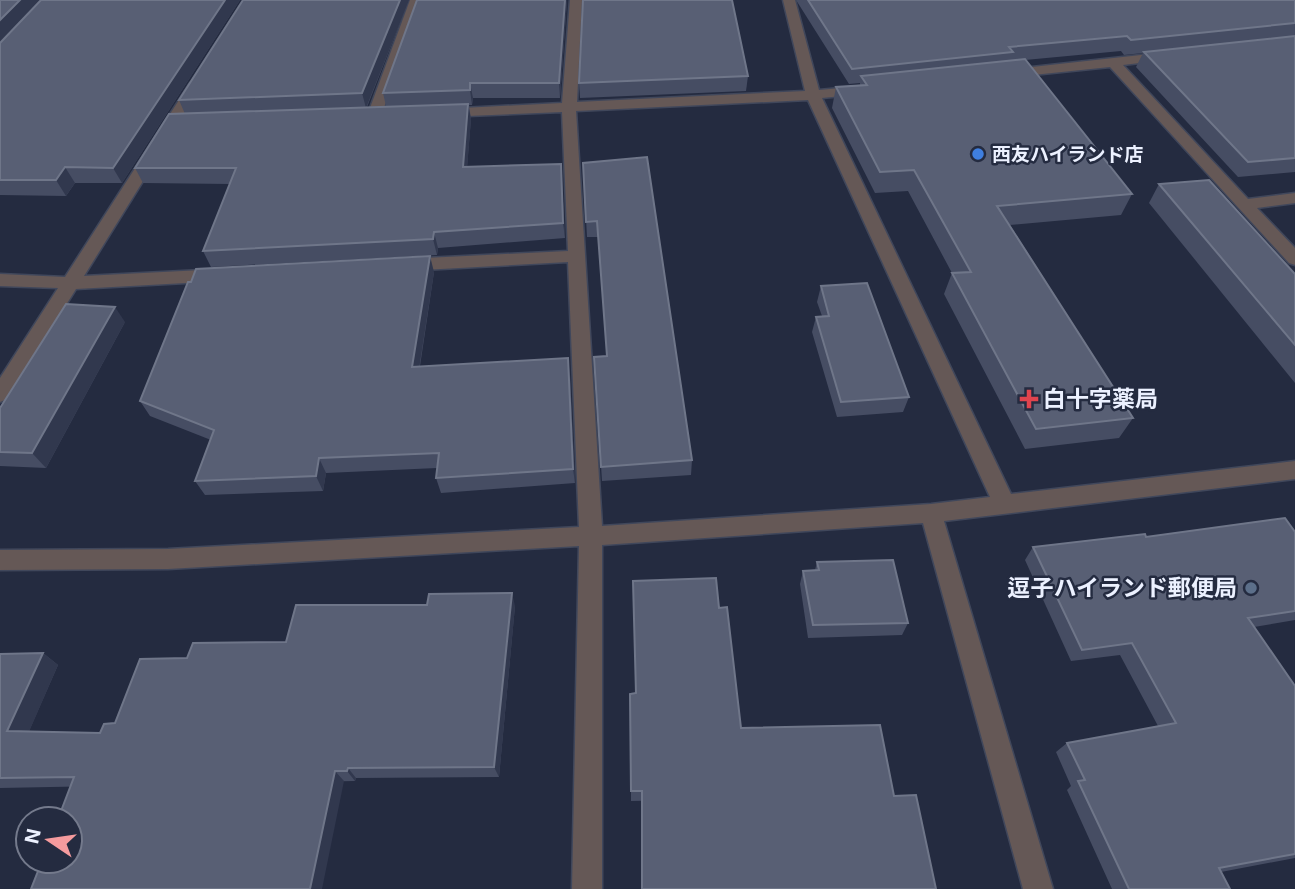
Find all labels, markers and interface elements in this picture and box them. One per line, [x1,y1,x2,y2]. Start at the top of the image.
place label: 西友ハイランド店 [992,143,1144,166]
marker: 西友ハイランド店 [970,146,986,162]
place label: 白十字薬局 [1043,385,1158,413]
marker: 白十字薬局 [1021,391,1037,407]
place label: 逗子ハイランド郵便局 [1007,574,1237,602]
marker: 逗子ハイランド郵便局 [1243,580,1259,596]
north arrow [14,805,84,875]
text: N [20,827,46,846]

